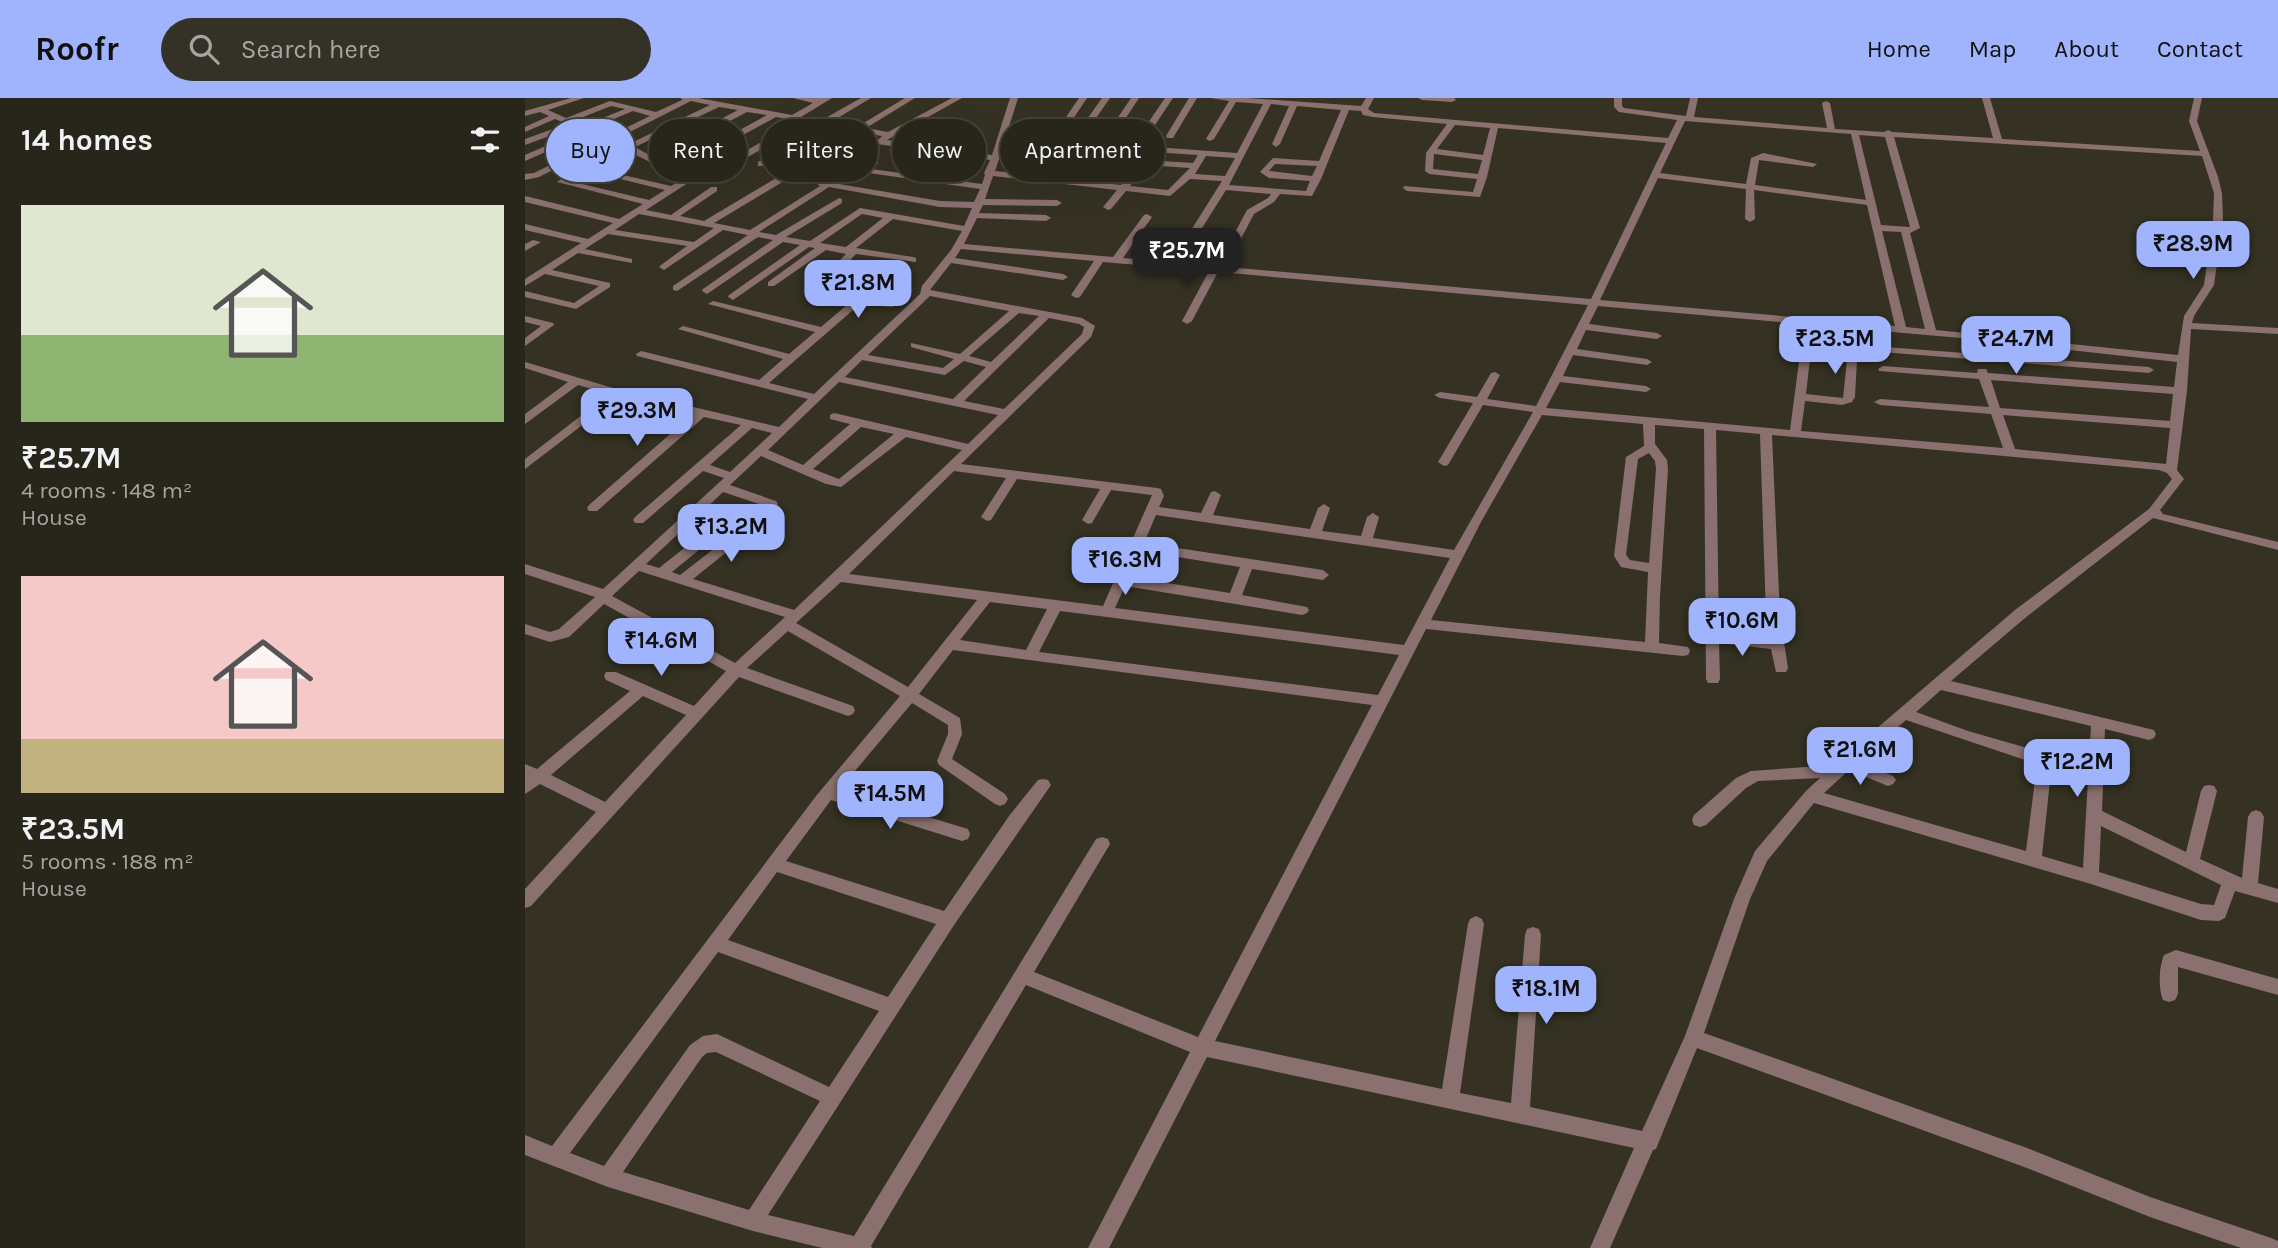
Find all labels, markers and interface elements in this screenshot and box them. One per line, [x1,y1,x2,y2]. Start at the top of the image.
search box [161,18,651,81]
text: Roofr [35,30,119,68]
icon: search [185,30,223,68]
text: Search here [241,34,381,65]
text: Home [1867,35,1931,63]
text: Map [1969,35,2016,63]
text: About [2054,35,2119,63]
text: Contact [2157,35,2243,63]
chip: Buy [546,119,635,182]
chip: Rent [649,119,747,182]
chip: Filters [761,119,878,182]
chip: New [892,119,986,182]
chip: Apartment [1000,119,1165,182]
icon: filters [466,121,504,159]
text: 14 homes [21,122,153,158]
pin: ₹28.9M [2136,222,2250,281]
pin: ₹25.7M [1130,228,1244,288]
text: ₹28.9M [2152,230,2234,257]
text: ₹25.7M [1149,237,1225,264]
icon: home [200,250,326,376]
pin: ₹21.8M [801,260,915,320]
text: ₹21.8M [820,269,896,296]
pin: ₹23.5M [1778,316,1892,376]
pin: ₹24.7M [1959,316,2073,376]
text: ₹23.5M [1795,325,1875,352]
text: ₹24.7M [1977,325,2055,352]
pin: ₹29.3M [580,388,694,448]
text: ₹29.3M [597,397,677,424]
text: ₹25.7M [21,440,121,476]
text: 4 rooms · 148 m² [21,477,192,504]
text: House [21,504,87,531]
pin: ₹13.2M [674,504,788,564]
text: ₹13.2M [694,513,768,540]
pin: ₹16.3M [1068,538,1182,597]
text: ₹16.3M [1088,546,1162,573]
pin: ₹10.6M [1685,598,1799,658]
text: ₹10.6M [1705,607,1779,634]
pin: ₹14.6M [604,618,718,678]
icon: home [200,621,326,747]
text: ₹14.6M [624,627,698,654]
pin: ₹21.6M [1803,728,1917,787]
text: ₹21.6M [1823,736,1897,763]
pin: ₹12.2M [2020,740,2134,799]
text: ₹12.2M [2040,748,2114,775]
pin: ₹14.5M [833,772,947,831]
text: ₹14.5M [853,780,927,807]
text: ₹23.5M [21,811,125,847]
text: 5 rooms · 188 m² [21,848,194,875]
text: House [21,875,87,902]
pin: ₹18.1M [1489,967,1603,1026]
text: ₹18.1M [1511,975,1581,1002]

